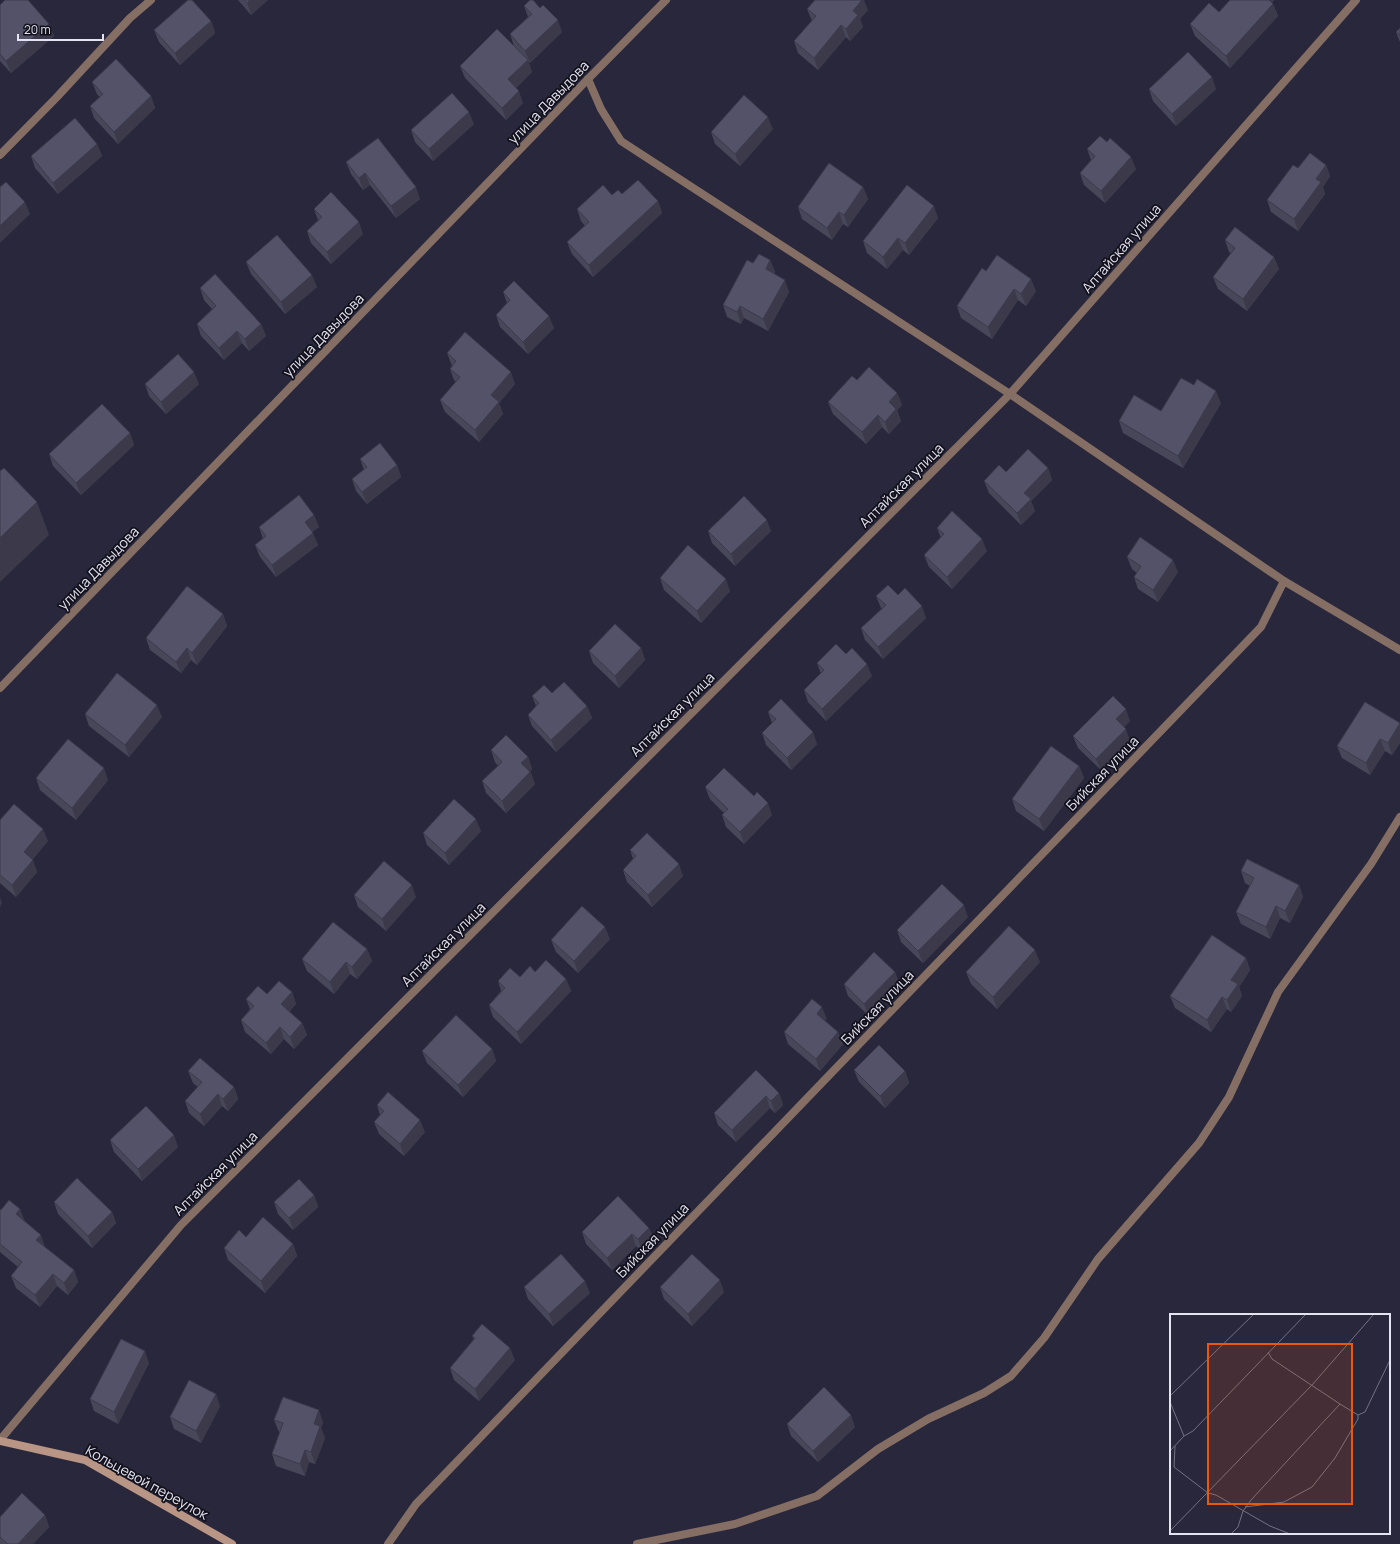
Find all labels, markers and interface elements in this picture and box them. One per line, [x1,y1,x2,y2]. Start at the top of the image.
scale bar [18,16,103,42]
text: 20 m [24,21,51,38]
street label: улица Давыдова [503,56,593,148]
street label: Алтайская улица [1077,199,1165,297]
street label: улица Давыдова [278,289,368,381]
street label: Алтайская улица [855,439,947,531]
street label: улица Давыдова [53,522,143,614]
street label: Алтайская улица [626,668,718,760]
street label: Бийская улица [1061,732,1143,814]
street label: Алтайская улица [397,898,489,990]
street label: Бийская улица [836,966,918,1048]
street label: Алтайская улица [169,1127,261,1219]
street label: Бийская улица [611,1199,693,1281]
inset map [1170,1314,1390,1534]
street label: Кольцевой переулок [82,1440,213,1524]

